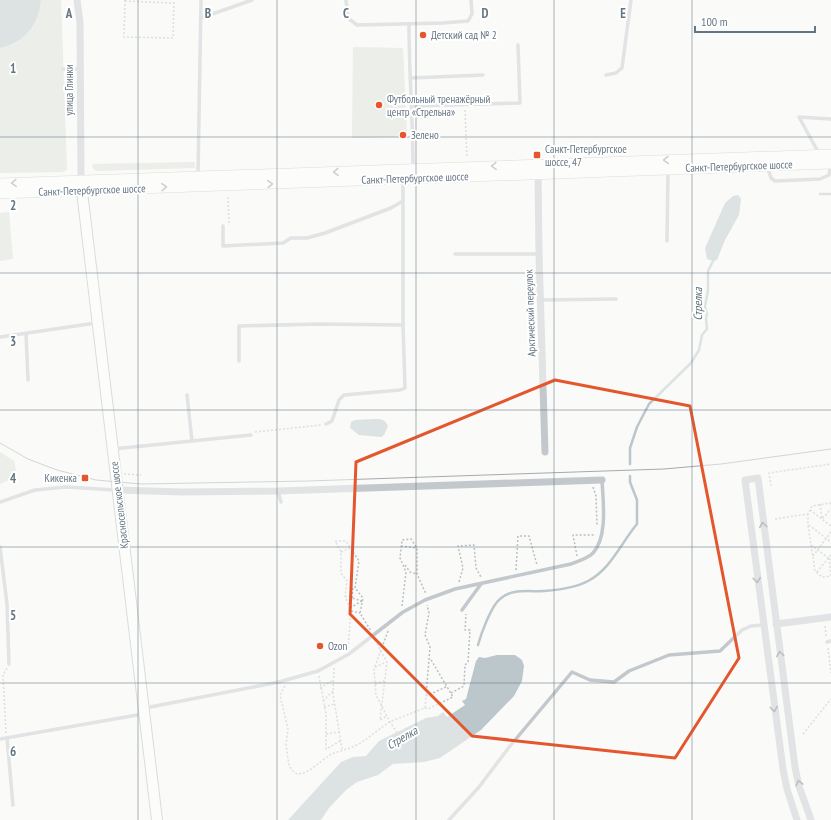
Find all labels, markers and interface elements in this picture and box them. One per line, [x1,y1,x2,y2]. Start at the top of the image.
text: A [65,5,73,22]
text: B [205,5,211,22]
text: C [343,5,349,22]
text: D [482,5,489,22]
text: E [620,5,626,22]
scale bar [695,8,815,34]
text: 100 m [701,14,728,29]
place label: Детский сад № 2 [431,28,497,42]
marker: Детский сад № 2 [418,30,428,40]
text: 1 [10,60,16,77]
street label: улица Глинки [62,64,76,116]
place label: Футбольный тренажёрный центр «Стрельна» [387,92,490,119]
marker: Футбольный тренажёрный центр «Стрельна» [374,100,384,110]
place label: Зелено [411,128,439,142]
marker: Зелено [398,130,408,140]
place label: Санкт-Петербургское шоссе, 47 [545,142,627,169]
marker: Санкт-Петербургское шоссе, 47 [532,150,542,160]
one-way arrow [663,156,669,164]
street label: Санкт-Петербургское шоссе [685,157,793,175]
one-way arrow [491,162,497,170]
one-way arrow [333,168,339,176]
street label: Санкт-Петербургское шоссе [361,169,469,187]
one-way arrow [11,179,17,188]
one-way arrow [267,179,273,188]
street label: Санкт-Петербургское шоссе [38,181,146,199]
one-way arrow [161,183,167,191]
text: 2 [10,197,16,214]
street label: Арктический переулок [521,268,539,357]
water label: Стрелка [690,286,705,321]
text: 3 [10,333,16,350]
street label: Красносельское шоссе [107,460,131,549]
text: 4 [10,470,17,487]
place label: Кикенка [45,471,77,485]
marker: Кикенка [80,473,90,483]
one-way arrow [759,522,768,528]
one-way arrow [753,577,762,583]
text: 5 [10,607,16,624]
place label: Ozon [328,639,347,653]
marker: Ozon [315,641,325,651]
one-way arrow [776,651,785,657]
one-way arrow [769,706,778,712]
water label: Стрелка [384,722,421,752]
text: 6 [10,743,16,760]
one-way arrow [795,780,803,786]

